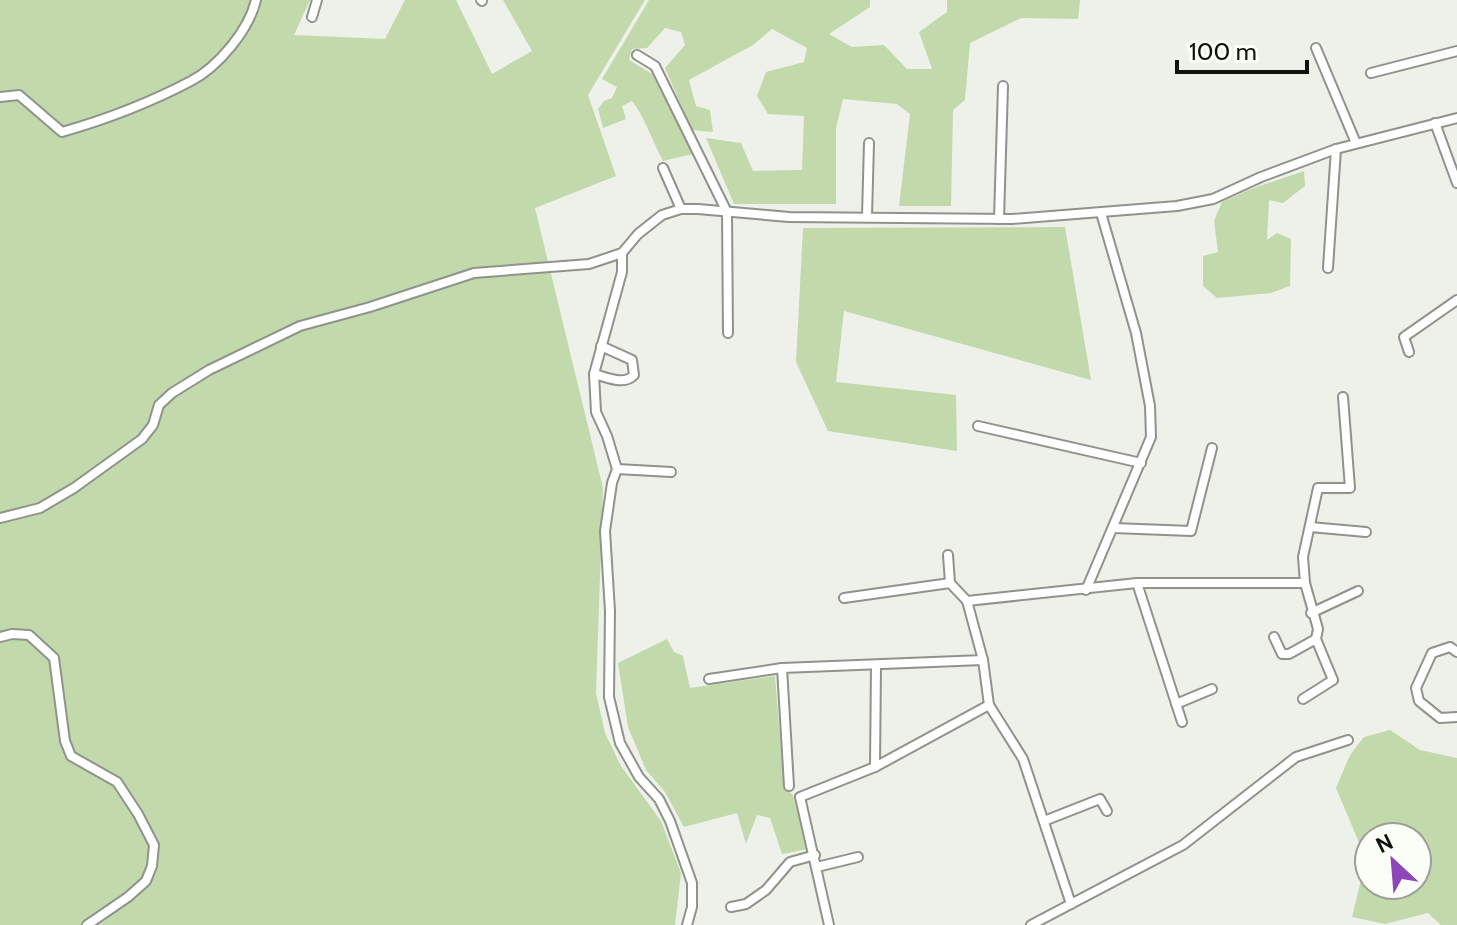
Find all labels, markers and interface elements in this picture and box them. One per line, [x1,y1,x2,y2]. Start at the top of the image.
scale bar [1177,24,1307,74]
text: 100 m [1189,37,1257,66]
north arrow [1353,821,1433,901]
text: N [1372,828,1397,859]

